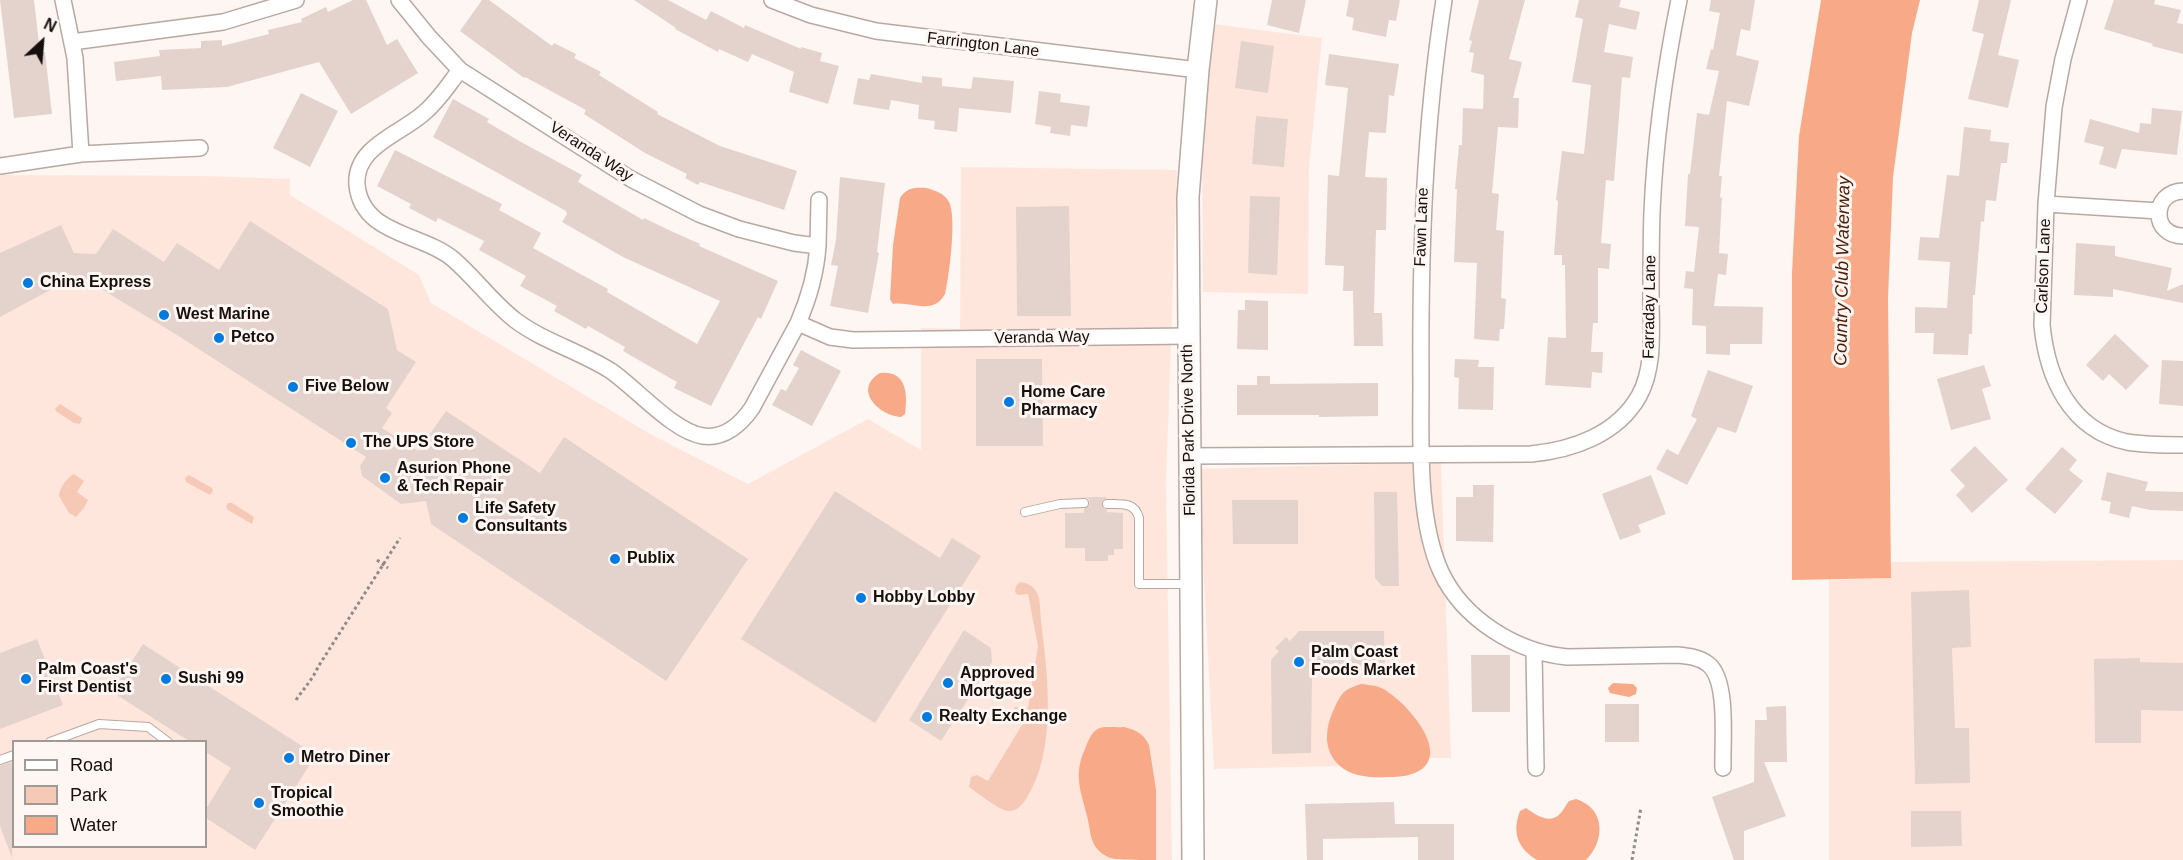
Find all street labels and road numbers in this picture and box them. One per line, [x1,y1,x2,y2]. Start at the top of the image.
street label: Farrington Lane [926,29,1040,61]
street label: Veranda Way [546,118,636,186]
street label: Fawn Lane [1411,187,1433,267]
street label: Carlson Lane [2033,218,2055,314]
street label: Farraday Lane [1639,255,1661,359]
street label: Veranda Way [994,328,1090,348]
street label: Florida Park Drive North [1178,344,1200,516]

